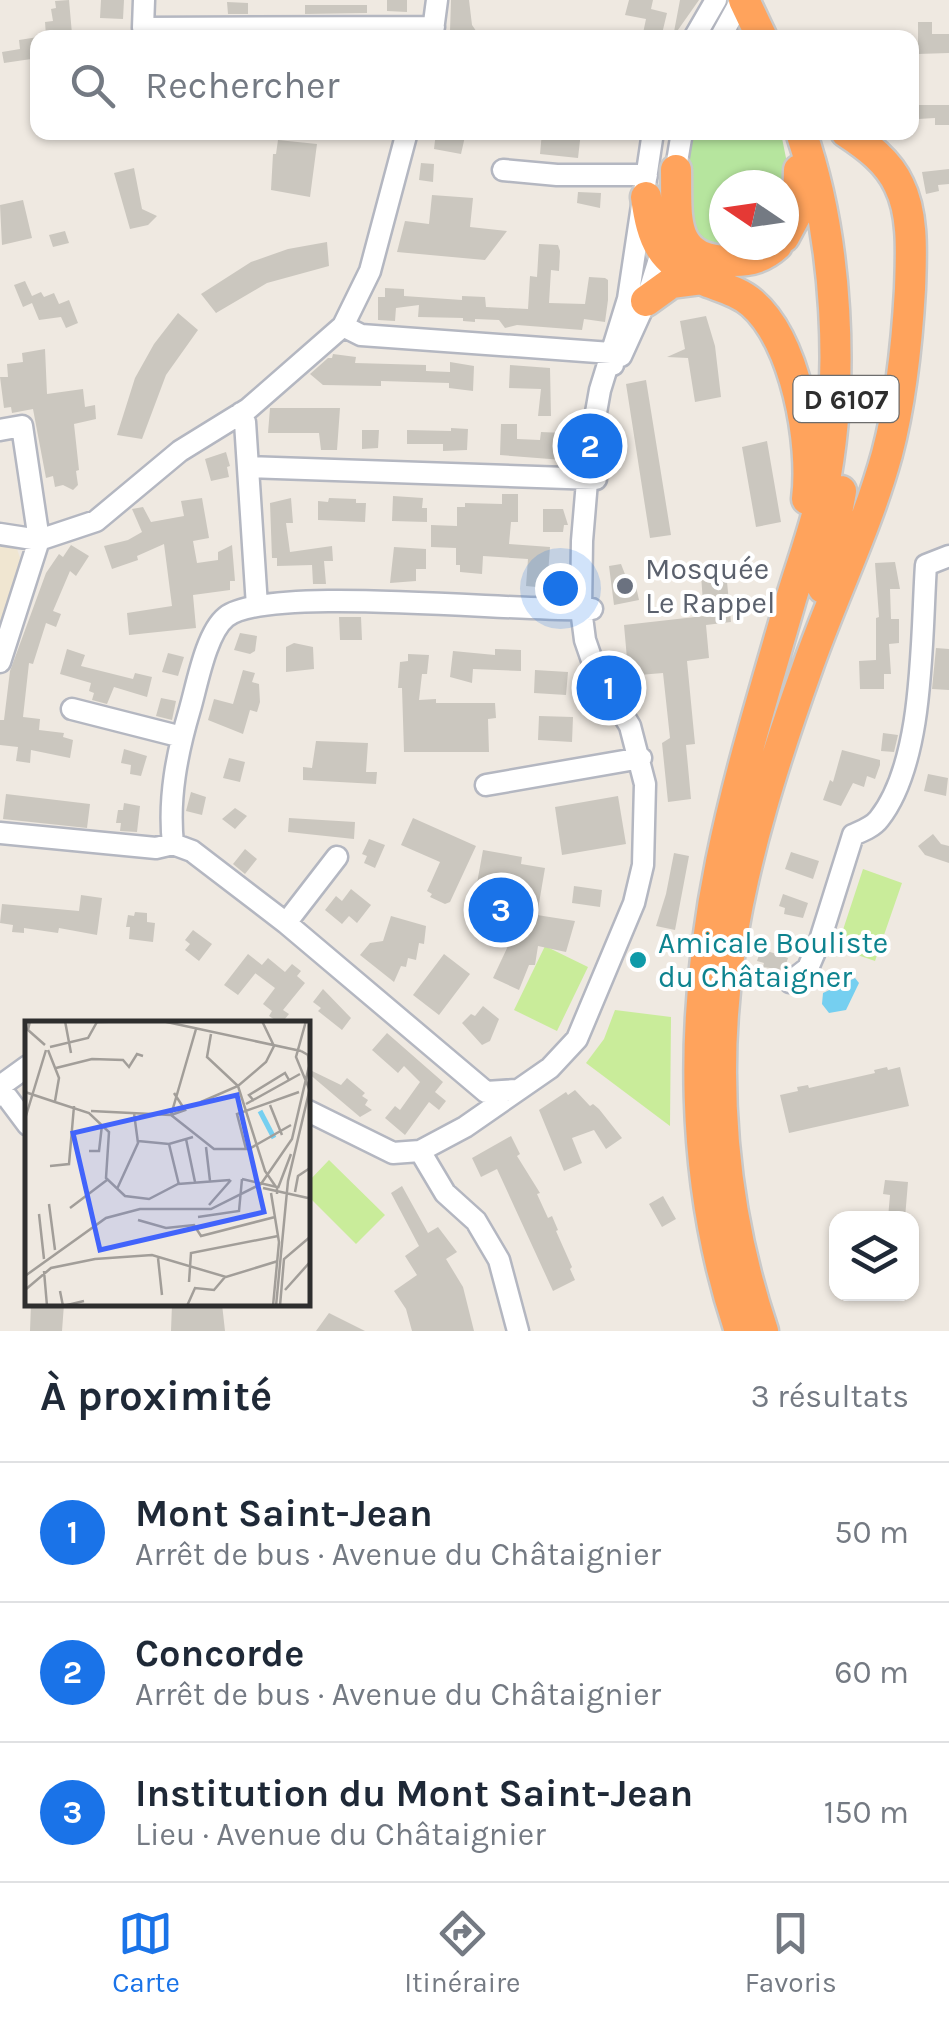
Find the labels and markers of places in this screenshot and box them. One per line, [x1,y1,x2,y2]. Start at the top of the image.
pin: 2 [558,408,622,484]
place label: Mosquée Le Rappel [645,551,775,621]
marker: Mosquée Le Rappel [614,575,636,597]
pin: 1 [576,650,642,726]
pin: 3 [468,872,534,948]
place label: Amicale Bouliste du Châtaigner [658,925,888,995]
marker: Amicale Bouliste du Châtaigner [627,949,649,971]

